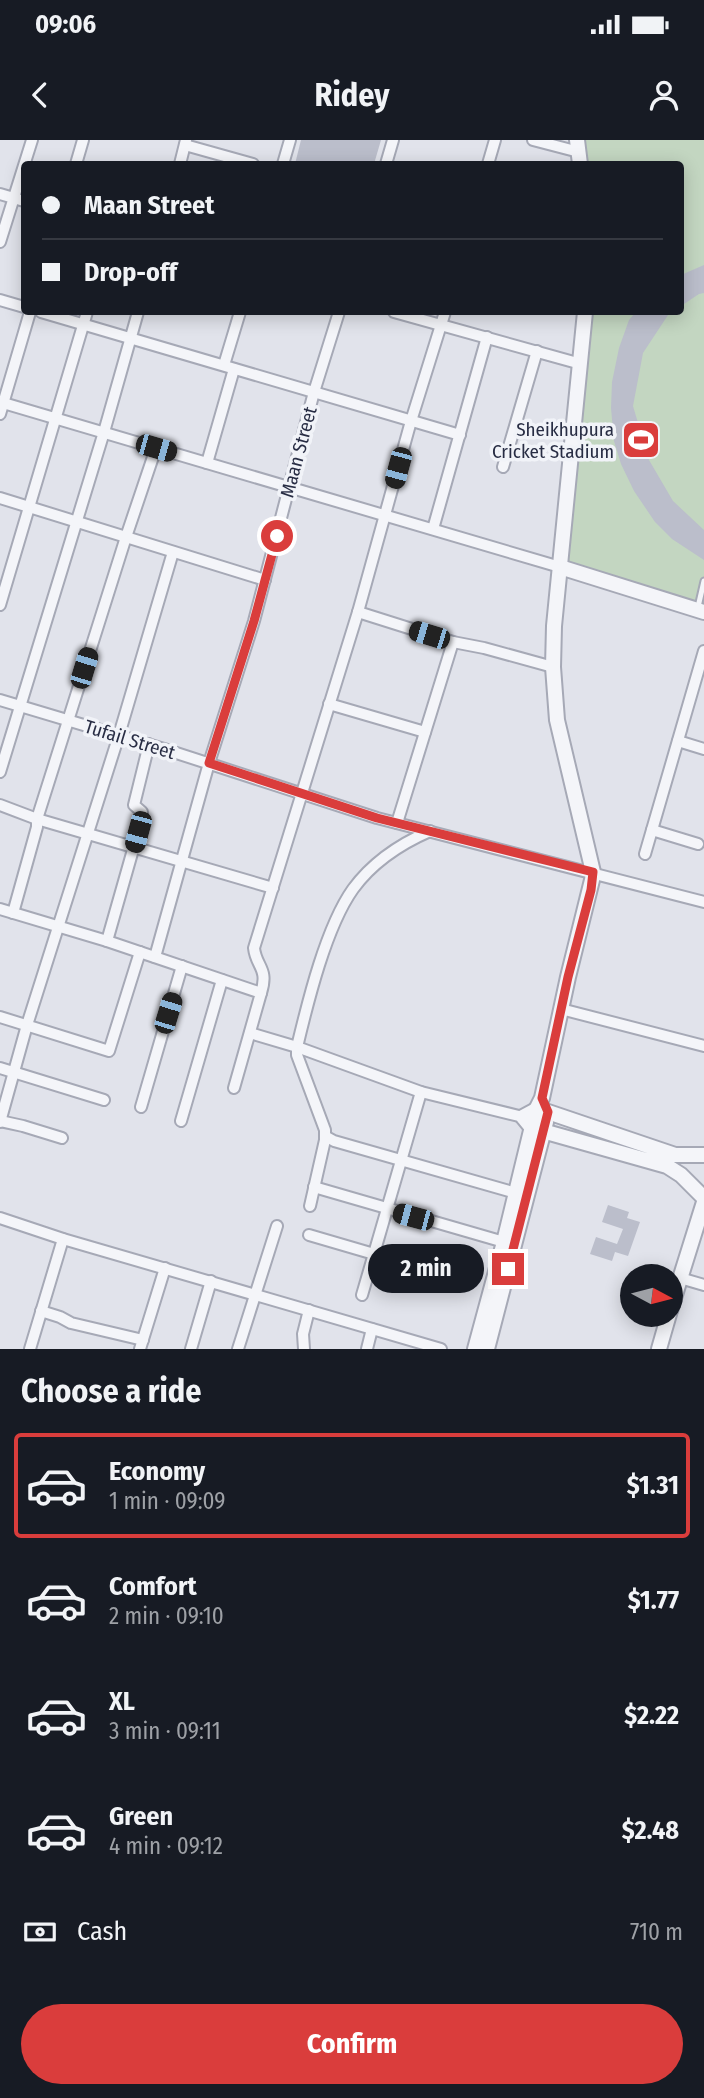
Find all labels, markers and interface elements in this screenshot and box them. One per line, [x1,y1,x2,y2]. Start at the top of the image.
text: 09:06 [35,9,96,40]
icon: back [21,76,59,114]
text: Ridey [315,76,389,114]
icon: person [645,76,683,114]
text: Maan Street [84,190,214,221]
text: Drop-off [84,257,177,288]
street label: Maan Street [275,403,322,500]
place label: Sheikhupura Cricket Stadium [492,418,614,463]
sports icon: Sheikhupura Cricket Stadium [620,419,662,461]
car [133,432,180,464]
car [383,445,414,491]
route start [261,520,293,552]
car [406,619,453,651]
car [68,645,101,691]
street label: Tufail Street [82,715,179,764]
car [123,809,154,855]
car [152,990,185,1036]
car [390,1201,437,1233]
callout: 2 min [368,1244,484,1294]
route end [492,1253,524,1285]
text: 2 min [401,1254,452,1282]
north arrow [620,1264,682,1326]
map controls [620,1264,683,1327]
text: Choose a ride [21,1372,202,1410]
icon: car [25,1454,88,1517]
text: Economy [109,1456,205,1487]
text: $1.31 [627,1470,679,1501]
text: 1 min · 09:09 [109,1487,226,1515]
icon: car [25,1569,88,1632]
text: Comfort [109,1571,197,1602]
text: $1.77 [628,1585,679,1616]
text: 2 min · 09:10 [109,1602,224,1630]
icon: car [25,1684,88,1747]
text: XL [109,1686,135,1717]
text: $2.22 [624,1700,679,1731]
text: 3 min · 09:11 [109,1717,221,1745]
icon: car [25,1799,88,1862]
text: Green [109,1801,173,1832]
text: $2.48 [622,1815,679,1846]
text: 4 min · 09:12 [109,1832,223,1860]
icon: cash [21,1913,59,1951]
text: Cash [77,1916,127,1947]
text: 710 m [630,1918,683,1946]
button: Confirm [21,2004,683,2084]

